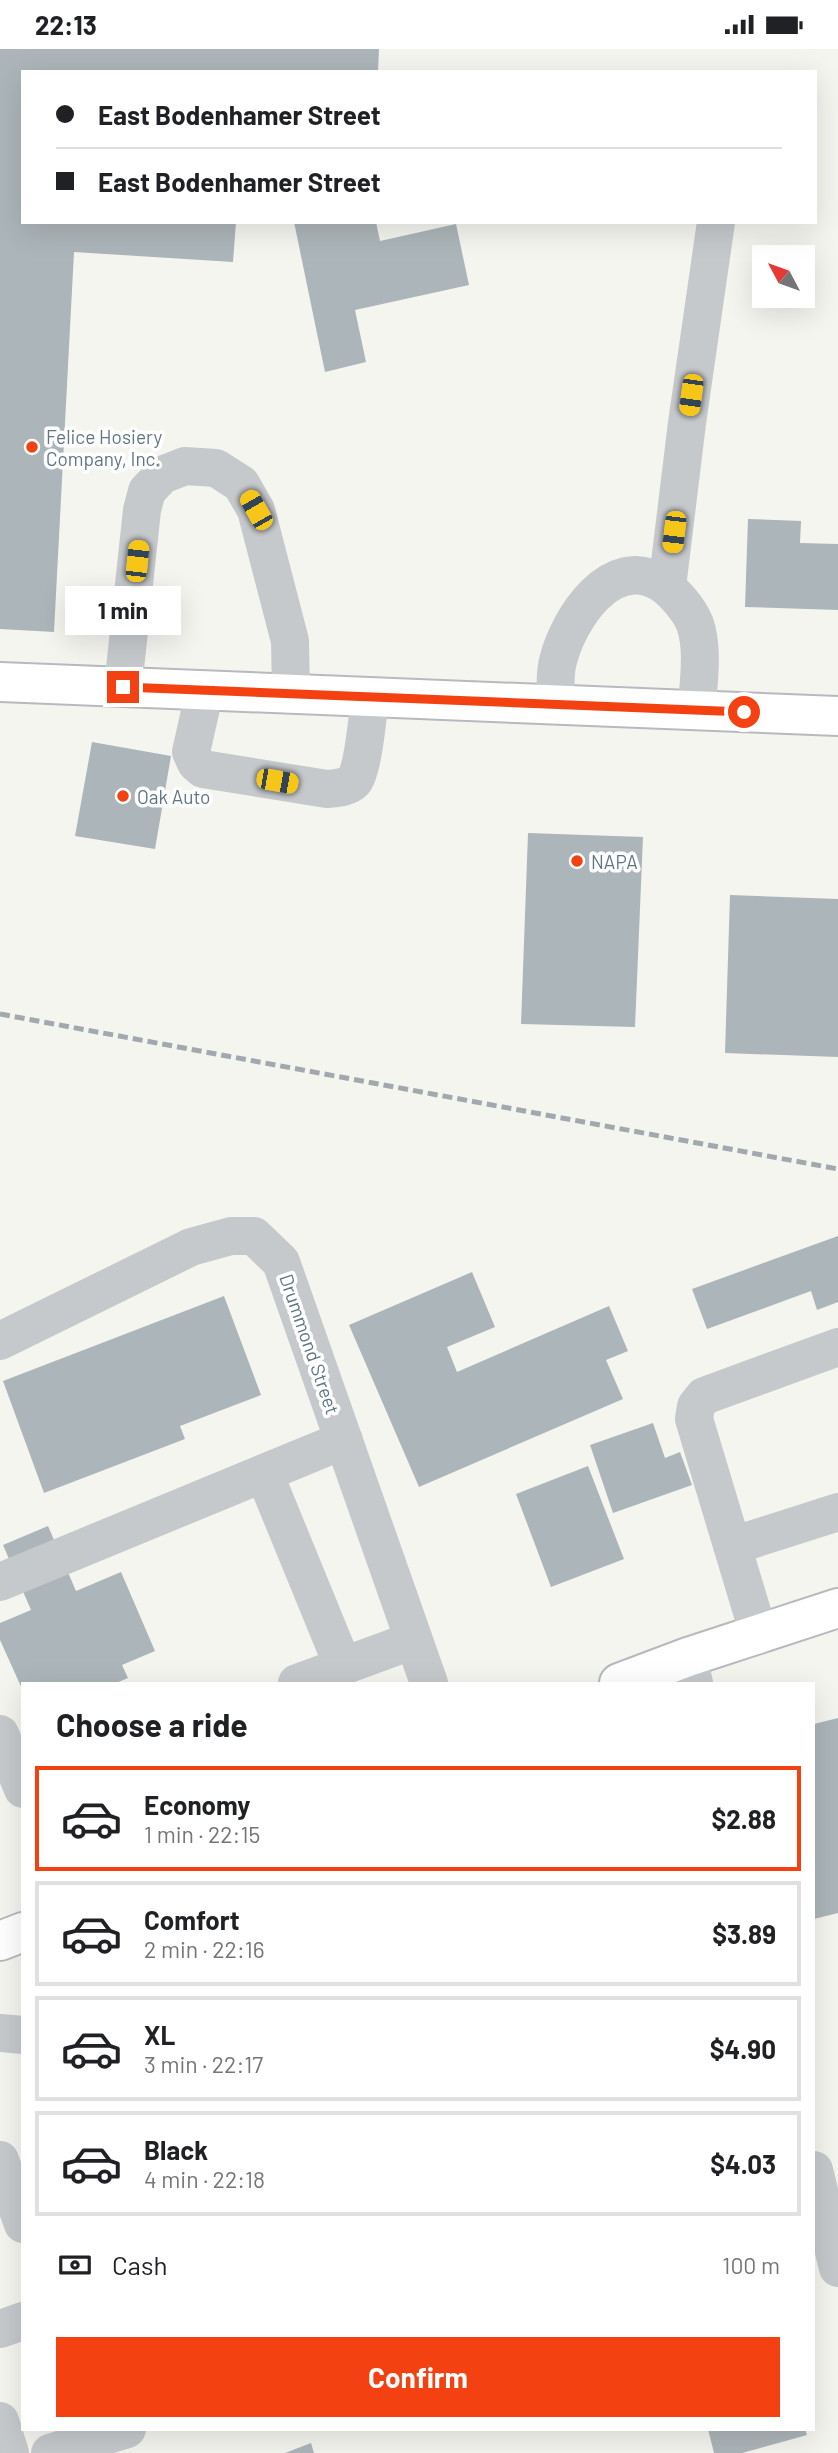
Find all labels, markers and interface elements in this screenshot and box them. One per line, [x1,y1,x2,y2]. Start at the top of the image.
text: 22:13 [35,9,97,40]
text: East Bodenhamer Street [98,99,381,130]
text: East Bodenhamer Street [98,166,381,197]
north arrow [752,245,816,308]
map controls [752,245,815,308]
car [678,373,705,417]
place label: Felice Hosiery Company, Inc. [46,425,162,470]
marker: Felice Hosiery Company, Inc. [24,439,40,455]
car [237,487,276,533]
car [662,510,687,554]
car [125,539,150,583]
callout: 1 min [65,585,181,635]
text: 1 min [98,596,148,624]
route end [107,671,139,703]
route start [728,696,760,728]
car [255,767,300,795]
place label: Oak Auto [137,785,210,808]
marker: Oak Auto [115,788,131,804]
place label: NAPA [591,850,638,873]
marker: NAPA [569,853,585,869]
street label: Drummond Street [275,1271,345,1417]
text: Choose a ride [56,1705,248,1743]
icon: car [60,1787,123,1850]
text: Economy [144,1789,250,1820]
text: $2.88 [711,1803,776,1834]
text: 1 min · 22:15 [144,1820,260,1848]
icon: car [60,1902,123,1965]
text: Comfort [144,1904,240,1935]
text: $3.89 [712,1918,776,1949]
text: 2 min · 22:16 [144,1935,265,1963]
icon: car [60,2017,123,2080]
text: XL [144,2019,175,2050]
text: $4.90 [710,2033,776,2064]
text: 3 min · 22:17 [144,2050,263,2078]
icon: car [60,2132,123,2195]
text: Black [144,2134,208,2165]
text: $4.03 [710,2148,776,2179]
text: 4 min · 22:18 [144,2165,265,2193]
icon: cash [56,2246,94,2284]
text: Cash [112,2249,167,2280]
text: 100 m [722,2251,780,2279]
button: Confirm [56,2337,780,2417]

